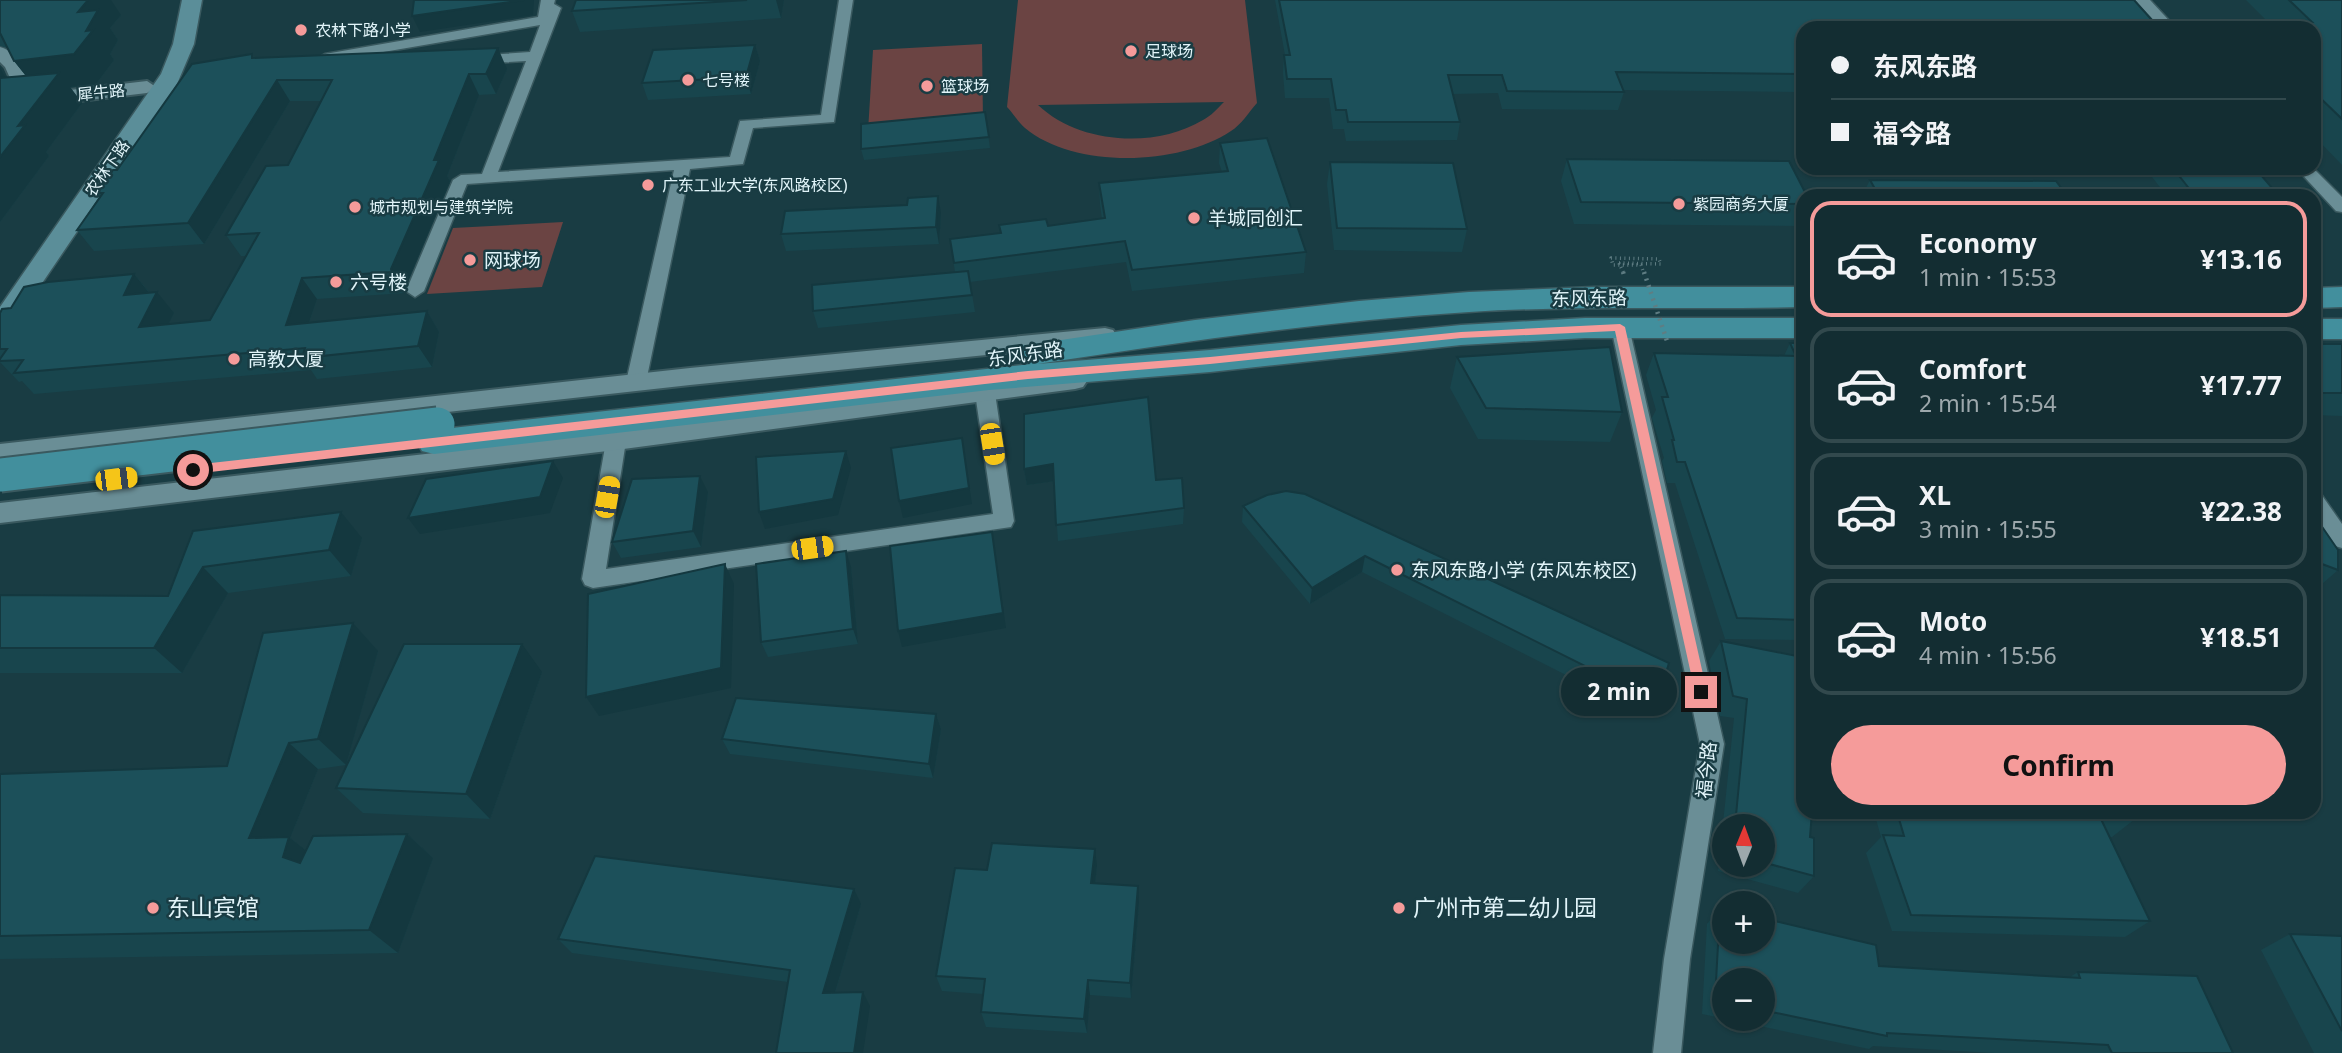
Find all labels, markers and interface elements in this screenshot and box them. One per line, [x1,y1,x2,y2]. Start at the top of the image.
place label: 农林下路小学 [315,19,411,41]
marker: 农林下路小学 [293,22,309,38]
place label: 足球场 [1145,40,1193,62]
marker: 足球场 [1123,43,1139,59]
text: 东风东路 [1873,48,1977,84]
place label: 七号楼 [702,69,750,91]
marker: 七号楼 [680,72,696,88]
place label: 篮球场 [941,75,989,97]
marker: 篮球场 [919,78,935,94]
street label: 犀牛路 [76,79,126,105]
text: 福今路 [1873,115,1951,151]
street label: 农林下路 [80,135,134,201]
place label: 广东工业大学(东风路校区) [662,174,848,196]
marker: 广东工业大学(东风路校区) [640,177,656,193]
place label: 紫园商务大厦 [1693,193,1789,215]
place label: 城市规划与建筑学院 [369,196,513,218]
marker: 紫园商务大厦 [1671,196,1687,212]
marker: 城市规划与建筑学院 [347,199,363,215]
place label: 羊城同创汇 [1208,205,1303,231]
marker: 羊城同创汇 [1186,210,1202,226]
text: Economy [1919,225,2037,261]
icon: car [1835,228,1898,291]
text: ¥13.16 [2200,241,2282,277]
place label: 网球场 [484,247,541,273]
marker: 网球场 [462,252,478,268]
text: 1 min · 15:53 [1919,261,2057,293]
place label: 六号楼 [350,269,407,295]
marker: 六号楼 [328,274,344,290]
street label: 东风东路 [1551,284,1627,312]
street label: 东风东路 [986,336,1064,372]
place label: 高教大厦 [248,346,324,372]
marker: 高教大厦 [226,351,242,367]
text: Comfort [1919,351,2027,387]
icon: car [1835,354,1898,417]
text: ¥17.77 [2200,367,2282,403]
text: 2 min · 15:54 [1919,387,2057,419]
car [979,422,1006,466]
route start [177,454,209,486]
car [94,466,139,492]
car [594,474,621,520]
text: XL [1919,477,1951,513]
icon: car [1835,480,1898,543]
text: ¥22.38 [2200,493,2282,529]
text: 3 min · 15:55 [1919,513,2057,545]
car [790,535,835,561]
place label: 东风东路小学 (东风东校区) [1411,557,1636,583]
marker: 东风东路小学 (东风东校区) [1389,562,1405,578]
text: Moto [1919,603,1987,639]
icon: car [1835,606,1898,669]
text: ¥18.51 [2200,619,2282,655]
text: 4 min · 15:56 [1919,639,2057,671]
callout: 2 min [1561,668,1676,716]
text: 2 min [1587,675,1651,707]
route end [1685,676,1717,708]
button: Confirm [1831,725,2286,805]
street label: 福今路 [1690,740,1722,800]
north arrow [1712,814,1774,877]
map controls [1712,814,1775,1031]
place label: 东山宾馆 [167,891,259,923]
place label: 广州市第二幼儿园 [1413,891,1597,923]
button: + [1712,891,1775,954]
marker: 东山宾馆 [145,900,161,916]
marker: 广州市第二幼儿园 [1391,900,1407,916]
button: − [1712,968,1775,1031]

